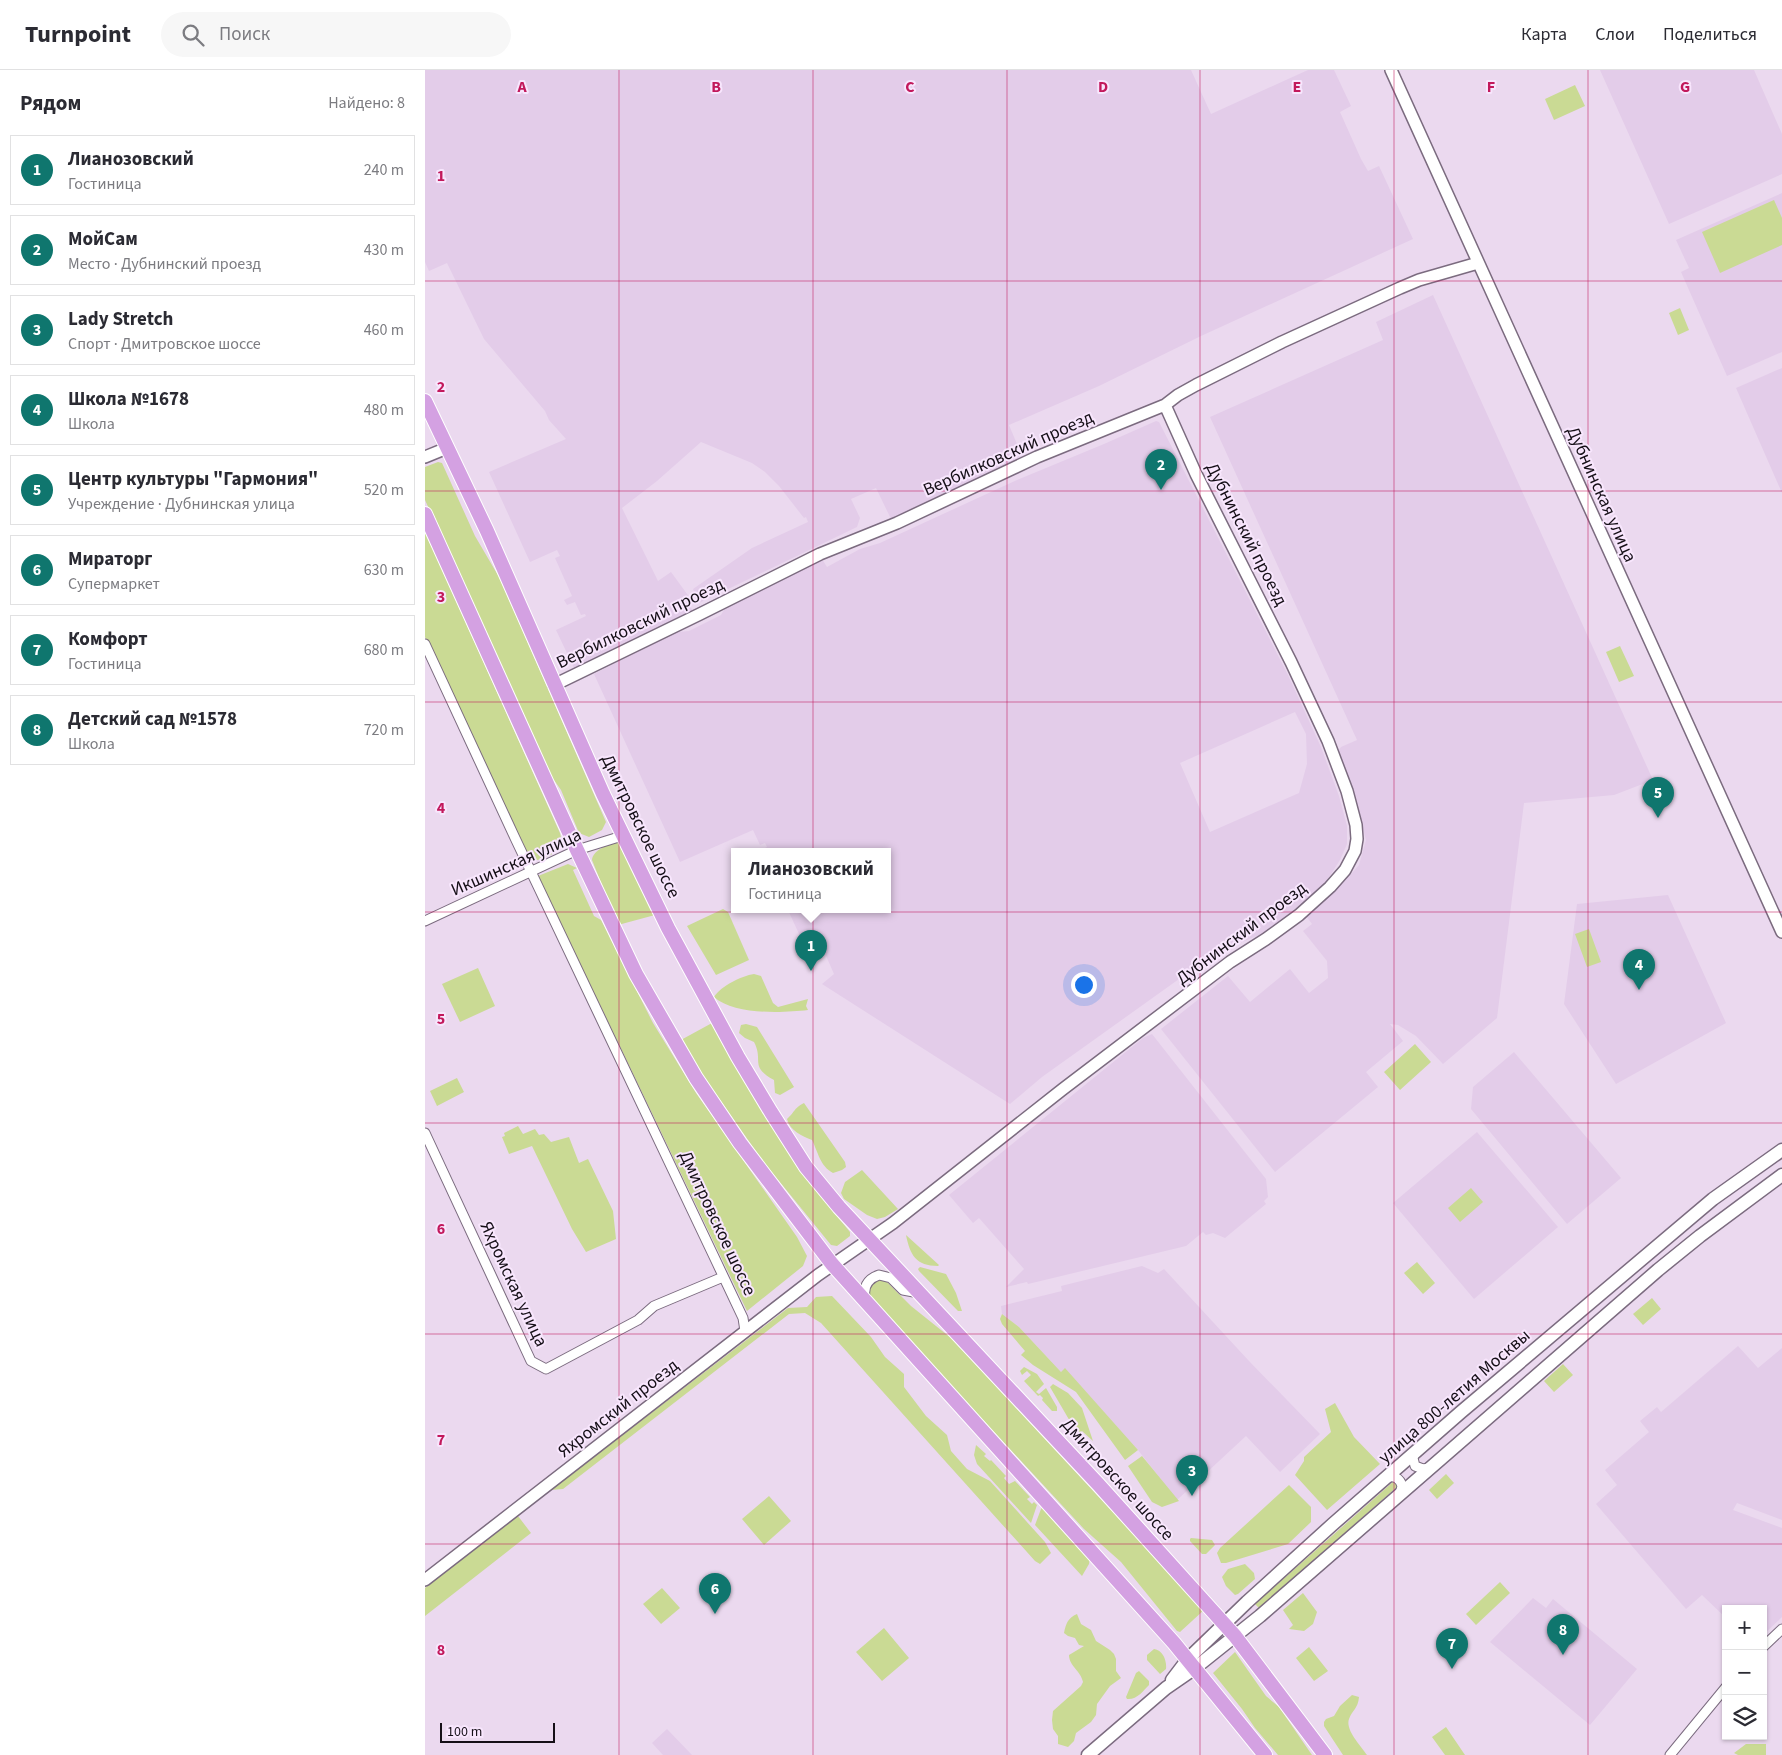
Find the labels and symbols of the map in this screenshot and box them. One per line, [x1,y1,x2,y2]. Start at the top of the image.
text: A [516,76,527,98]
text: B [711,76,721,98]
text: C [905,76,915,98]
text: D [1098,76,1108,98]
text: E [1293,76,1301,98]
text: F [1487,76,1495,98]
text: G [1680,76,1690,98]
text: 1 [437,165,445,187]
text: 2 [437,376,445,398]
street label: Вербилковский проезд [919,404,1098,502]
street label: Дубнинская улица [1560,422,1643,566]
pin: 2 [1145,449,1177,490]
street label: Дубнинский проезд [1200,458,1294,611]
street label: Вербилковский проезд [552,572,729,675]
text: 3 [437,586,445,608]
street label: Дмитровское шоссе [595,750,686,902]
pin: 5 [1642,777,1674,818]
text: 4 [437,797,446,819]
street label: Икшинская улица [447,822,586,902]
street label: Дубнинский проезд [1171,876,1312,991]
pin: 1 [795,930,827,971]
pin: 4 [1623,949,1655,990]
your location [1071,972,1097,998]
text: 5 [437,1008,445,1030]
street label: Дмитровское шоссе [673,1147,762,1300]
street label: Яхромская улица [474,1217,554,1351]
text: 6 [437,1218,445,1240]
street label: улица 800-летия Москвы [1373,1323,1536,1469]
street label: Яхромский проезд [553,1353,684,1464]
street label: Дмитровское шоссе [1056,1413,1180,1546]
text: 7 [437,1429,445,1451]
pin: 3 [1176,1455,1208,1496]
pin: 6 [699,1573,731,1614]
pin: 8 [1547,1614,1579,1655]
pin: 7 [1436,1628,1468,1669]
text: 8 [437,1639,445,1661]
scale bar [440,1720,555,1743]

